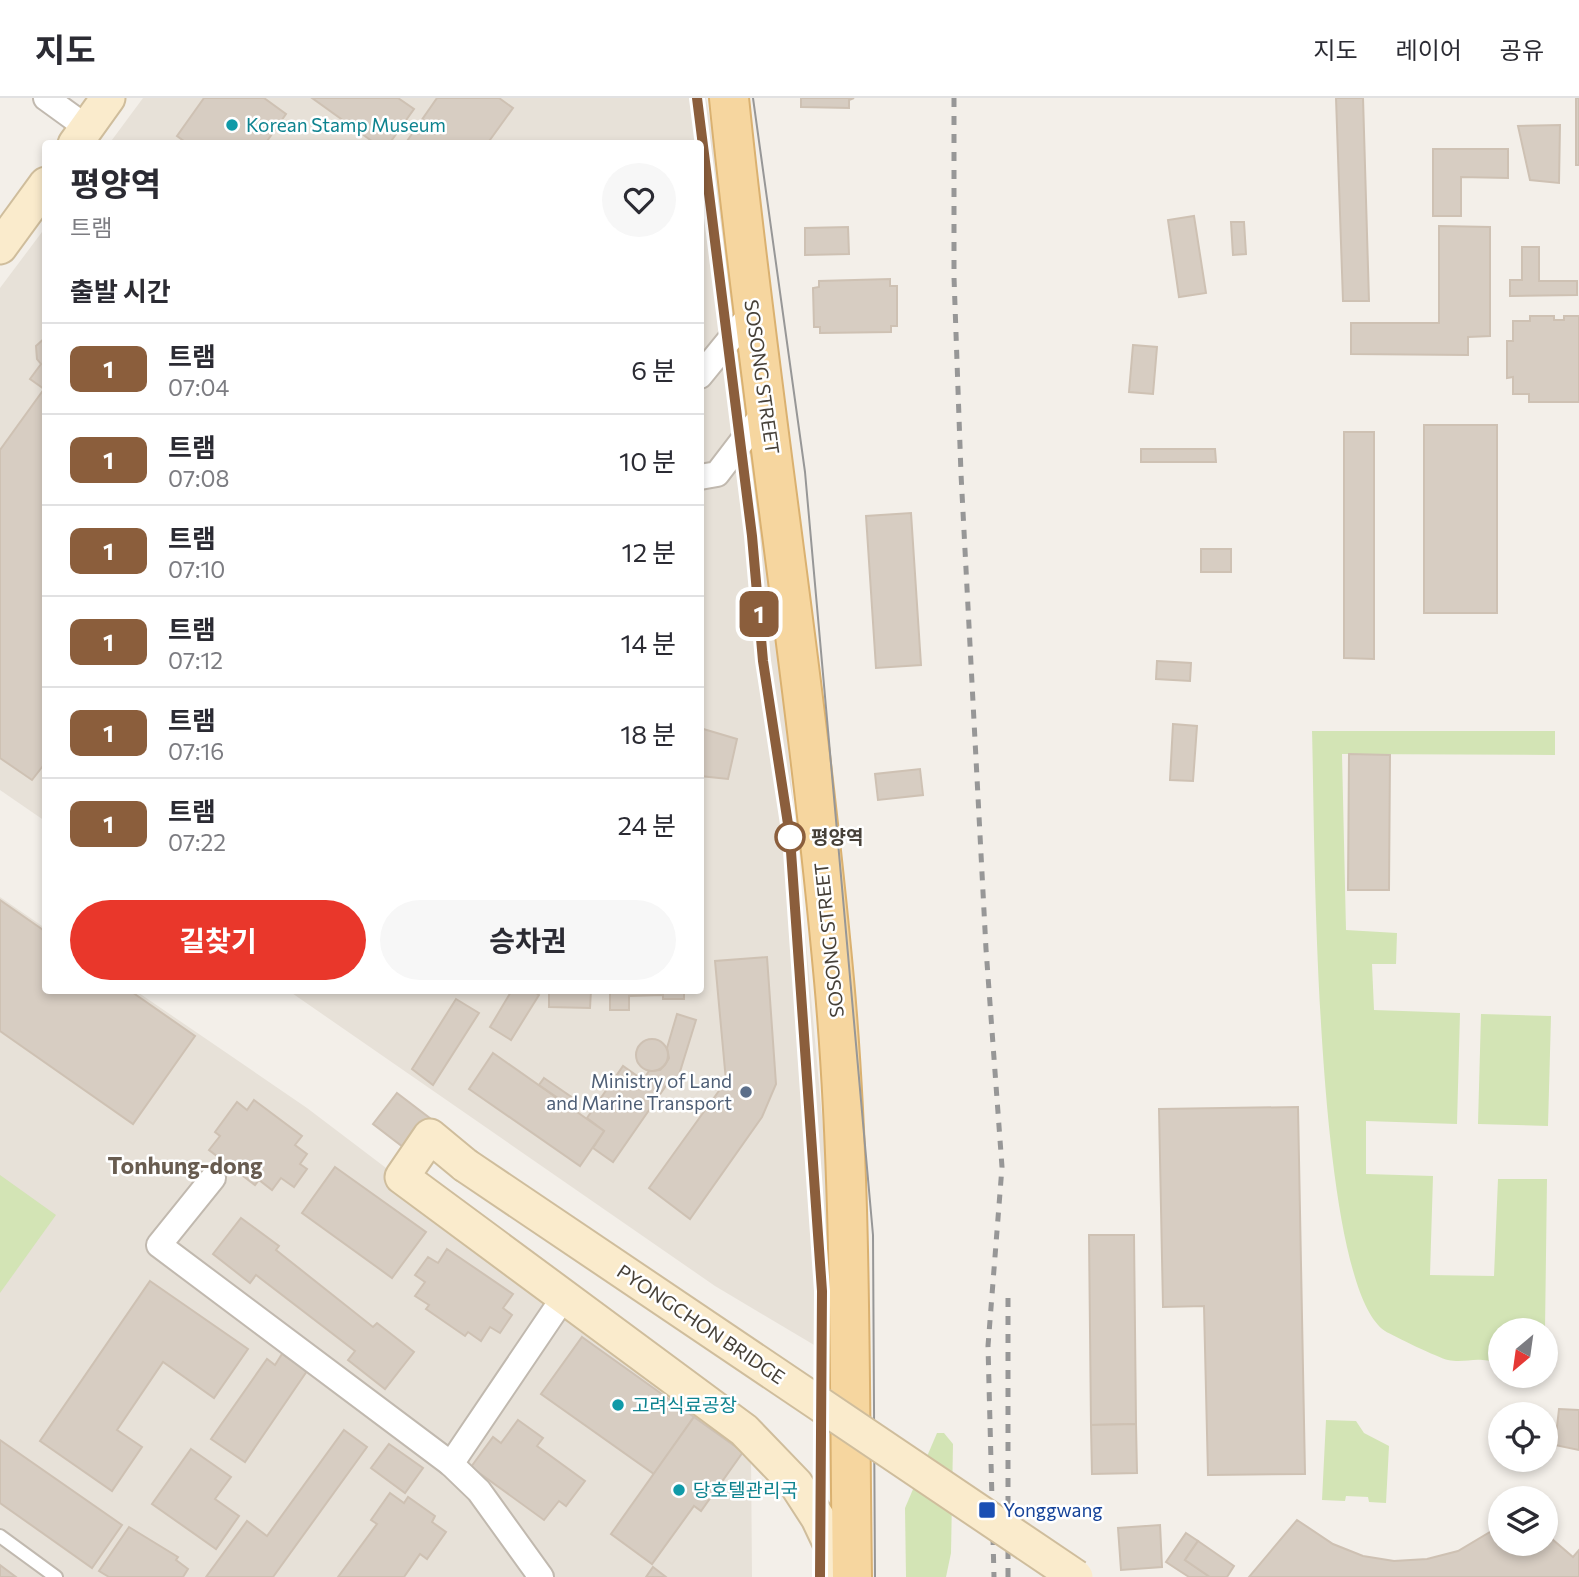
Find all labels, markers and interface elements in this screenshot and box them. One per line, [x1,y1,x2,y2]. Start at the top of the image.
text: 지도 [35,28,96,69]
text: 지도 [1313,35,1358,64]
text: 레이어 [1396,35,1462,64]
text: 공유 [1500,35,1544,64]
place label: Korean Stamp Museum [246,113,446,136]
marker: Korean Stamp Museum [224,117,240,133]
text: 평양역 [70,162,161,203]
button: heart [602,163,676,237]
text: 트램 [70,213,112,241]
text: 출발 시간 [70,275,171,306]
street label: SOSONG STREET [740,298,785,456]
text: 트램 [168,340,216,371]
text: 1 [103,354,114,383]
text: 6 분 [631,354,676,385]
text: 07:04 [168,373,229,401]
text: 트램 [168,431,216,462]
text: 1 [103,445,114,474]
text: 10 분 [619,445,676,476]
text: 07:08 [168,464,229,492]
text: 트램 [168,522,216,553]
text: 1 [103,536,114,565]
text: 12 분 [622,536,676,567]
text: 07:10 [168,555,225,583]
line badge: 1 [736,591,782,637]
text: 1 [754,599,764,628]
text: 트램 [168,613,216,644]
text: 1 [103,627,114,656]
text: 14 분 [620,627,676,658]
text: 07:12 [168,646,223,674]
text: 트램 [168,704,216,735]
text: 1 [103,718,114,747]
text: 18 분 [620,718,676,749]
text: 07:16 [168,737,224,765]
text: 트램 [168,795,216,826]
text: 1 [103,809,114,838]
text: 24 분 [618,809,676,840]
marker: 평양역 [775,822,805,852]
place label: 평양역 [811,825,863,848]
text: 07:22 [168,828,226,856]
street label: SOSONG STREET [809,861,848,1019]
button: 길찾기 [70,900,366,980]
button: 승차권 [380,900,676,980]
place label: Ministry of Land and Marine Transport [546,1069,732,1114]
marker: Ministry of Land and Marine Transport [738,1084,754,1100]
district label: Tonhung-dong [107,1151,263,1179]
street label: PYONGCHON BRIDGE [613,1259,790,1388]
north arrow [1488,1318,1558,1388]
map controls [1488,1318,1558,1556]
place label: 고려식료공장 [632,1393,737,1416]
marker: 고려식료공장 [610,1397,626,1413]
button: locate [1488,1402,1558,1472]
place label: 당호텔관리국 [693,1478,798,1501]
marker: 당호텔관리국 [671,1482,687,1498]
button: layers [1488,1486,1558,1556]
place label: Yonggwang [1003,1498,1103,1521]
marker: Yonggwang [977,1500,997,1520]

